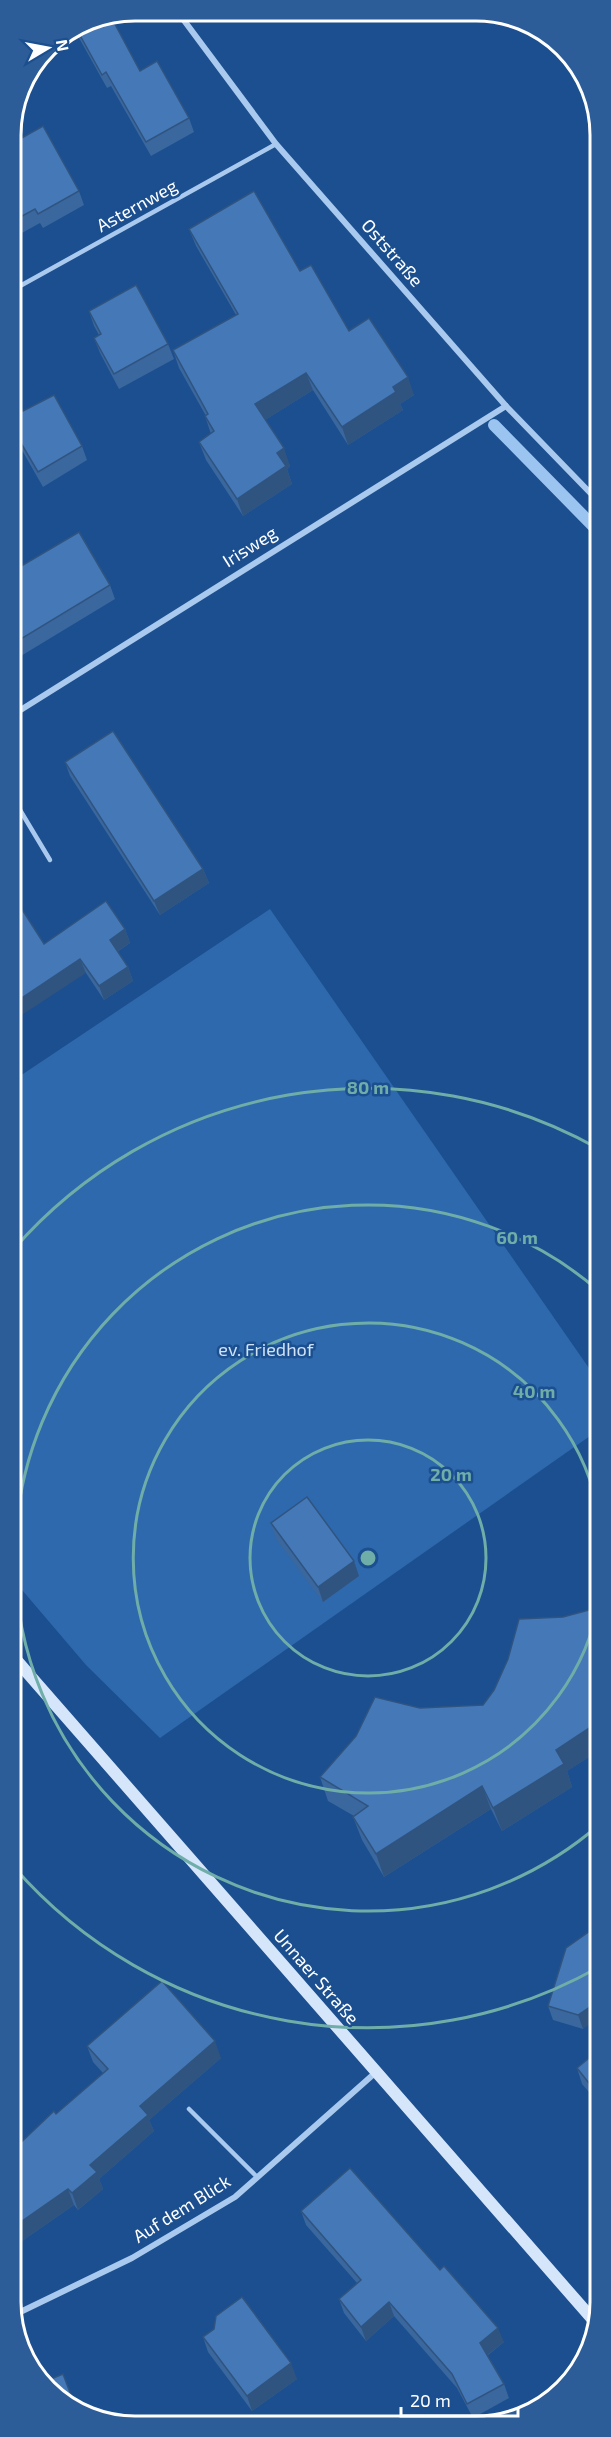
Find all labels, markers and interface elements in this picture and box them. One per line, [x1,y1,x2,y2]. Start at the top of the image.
north arrow [18,18,78,78]
text: N [53,38,74,53]
street label: Asternweg [92,174,181,236]
street label: Oststraße [357,214,428,291]
street label: Irisweg [218,521,281,571]
text: 80 m [347,1076,389,1098]
text: 60 m [496,1226,538,1248]
park label: ev. Friedhof [218,1338,315,1360]
text: 40 m [513,1380,555,1402]
text: 20 m [430,1463,472,1485]
centre of rings [358,1548,378,1568]
street label: Unnaer Straße [269,1924,364,2028]
street label: Auf dem Blick [129,2169,234,2247]
scale bar [401,2380,518,2418]
text: 20 m [410,2389,451,2411]

